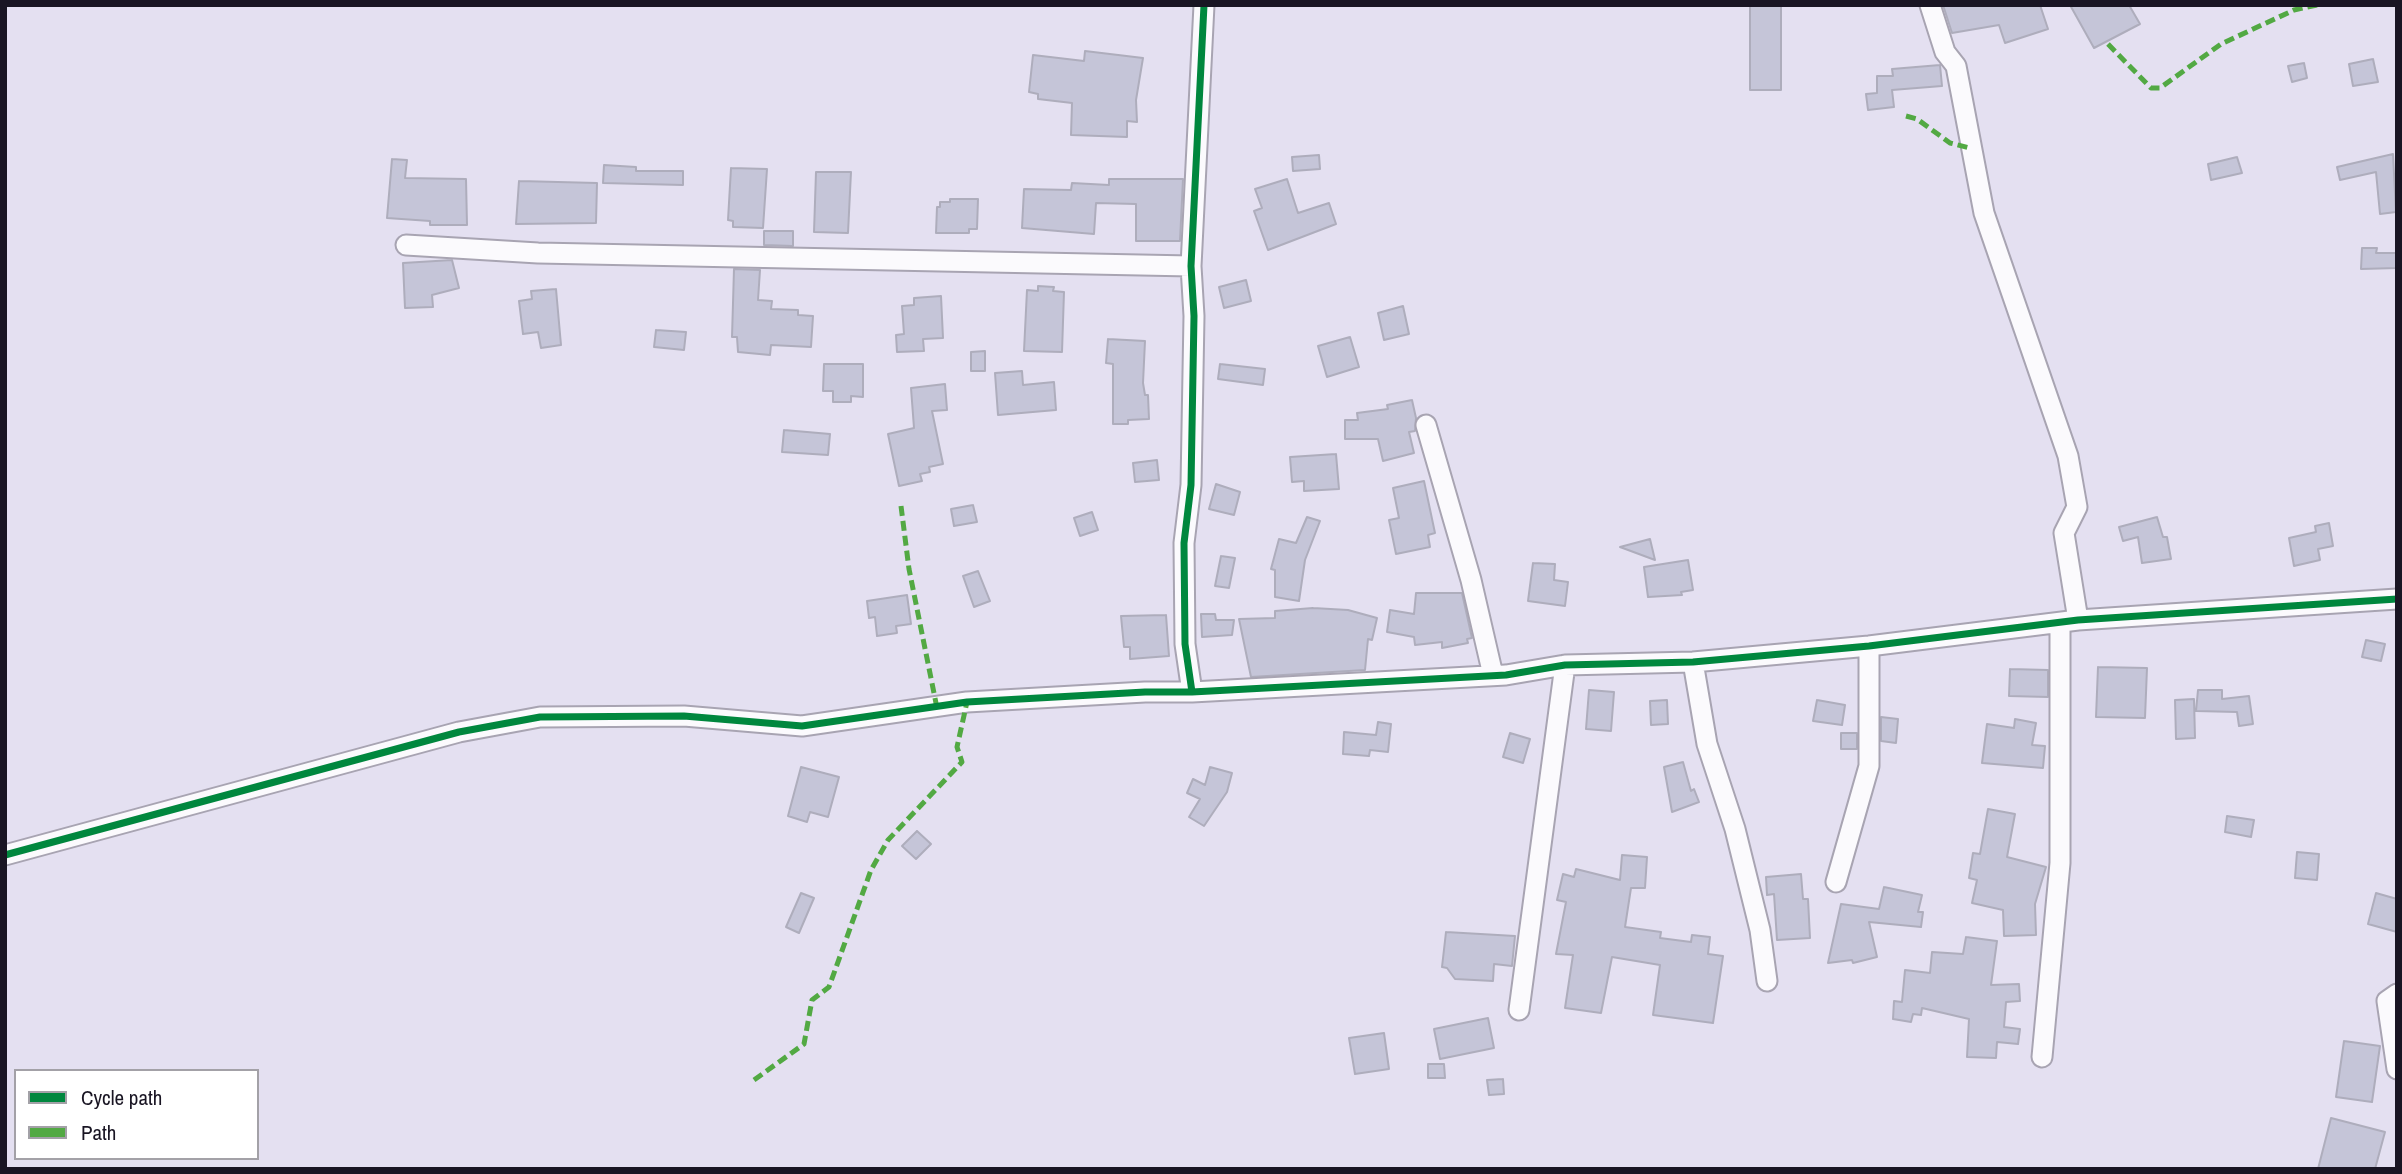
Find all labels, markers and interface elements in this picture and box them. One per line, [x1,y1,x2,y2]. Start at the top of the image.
legend [14,1069,259,1160]
text: Cycle path [81,1083,162,1112]
text: Path [81,1118,116,1147]

